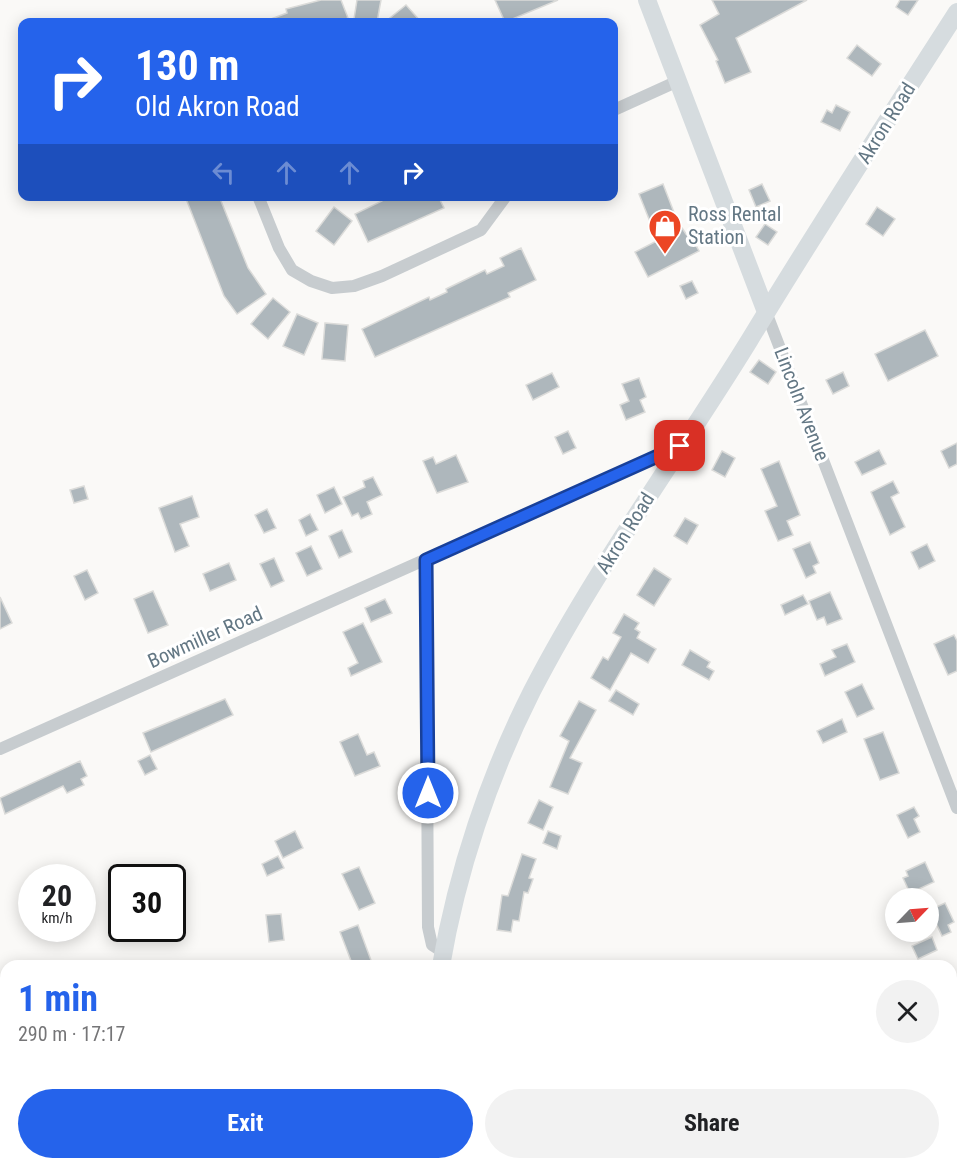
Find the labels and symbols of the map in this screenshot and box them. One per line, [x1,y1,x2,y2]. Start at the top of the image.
street label: Akron Road [852,78,920,168]
place label: Ross Rental Station [688,202,781,249]
shop icon: Ross Rental Station [647,208,683,255]
street label: Lincoln Avenue [769,344,835,464]
pin [654,420,705,471]
street label: Akron Road [591,488,659,578]
street label: Bowmiller Road [144,601,266,673]
position arrow [396,761,460,825]
speed limit sign: 30 [108,864,186,942]
north arrow [885,888,939,942]

